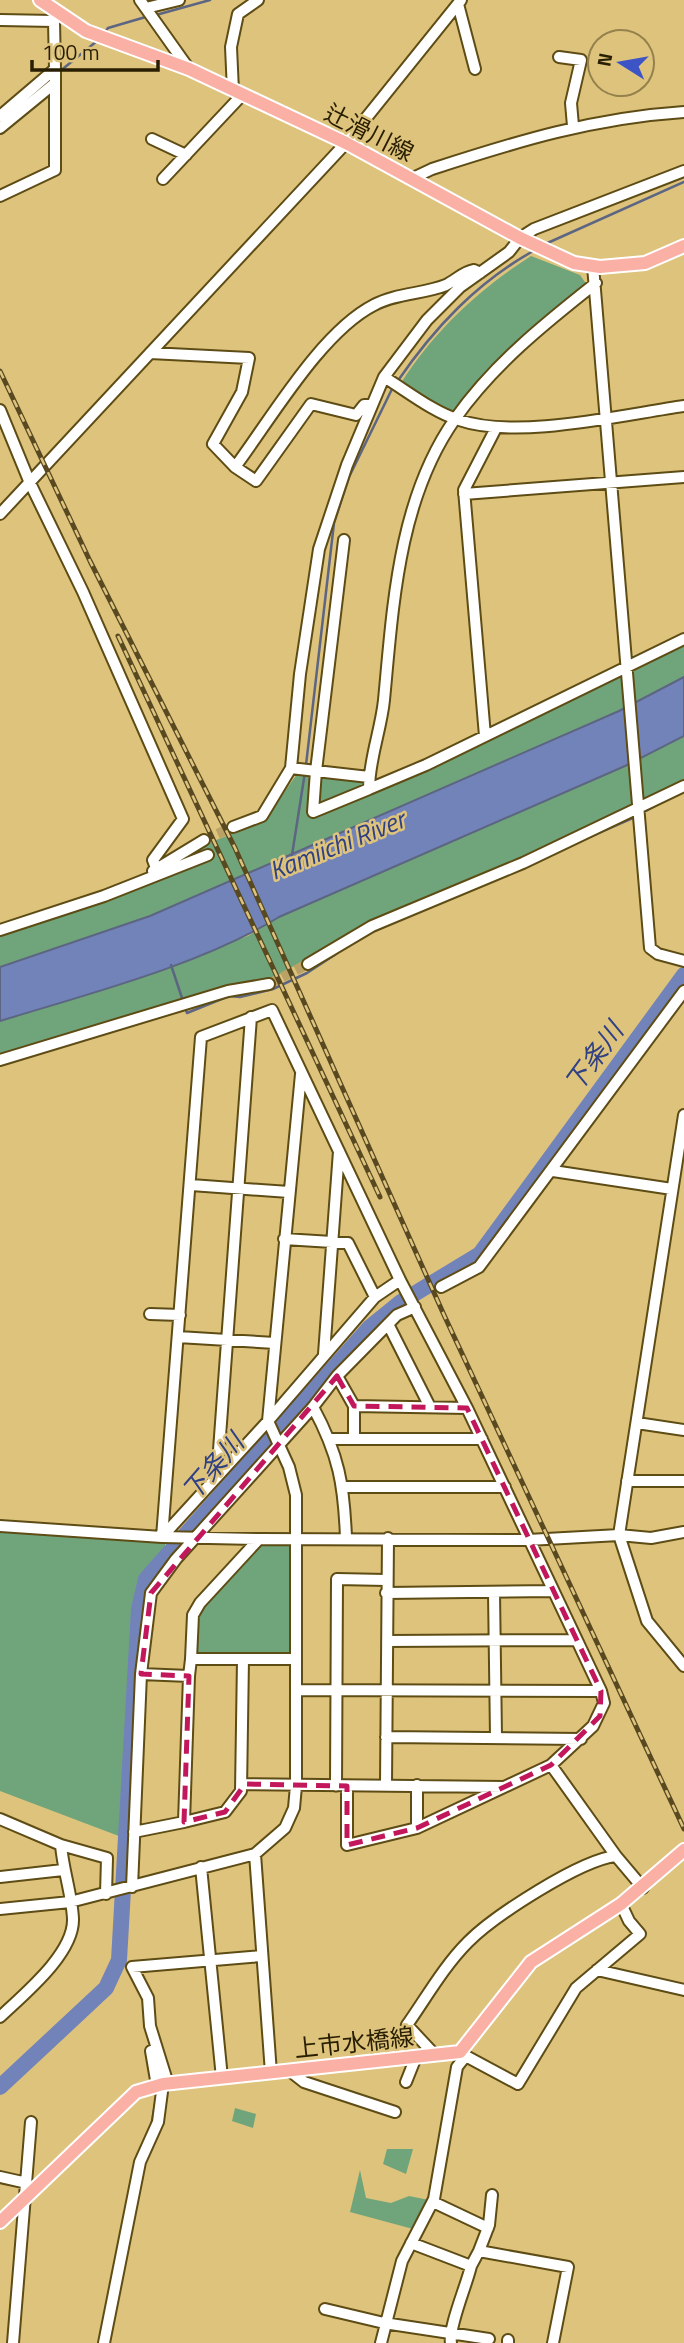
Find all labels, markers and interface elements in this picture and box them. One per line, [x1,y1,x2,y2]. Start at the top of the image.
scale bar [32,28,158,72]
north arrow [586,28,656,98]
text: 100 m [42,36,99,68]
text: N [588,50,619,69]
street label: 辻滑川線 [319,94,420,170]
water label: Kamiichi River [263,799,413,889]
water label: 下条川 [555,1011,634,1100]
water label: 下条川 [172,1422,255,1509]
street label: 上市水橋線 [292,2018,415,2066]

